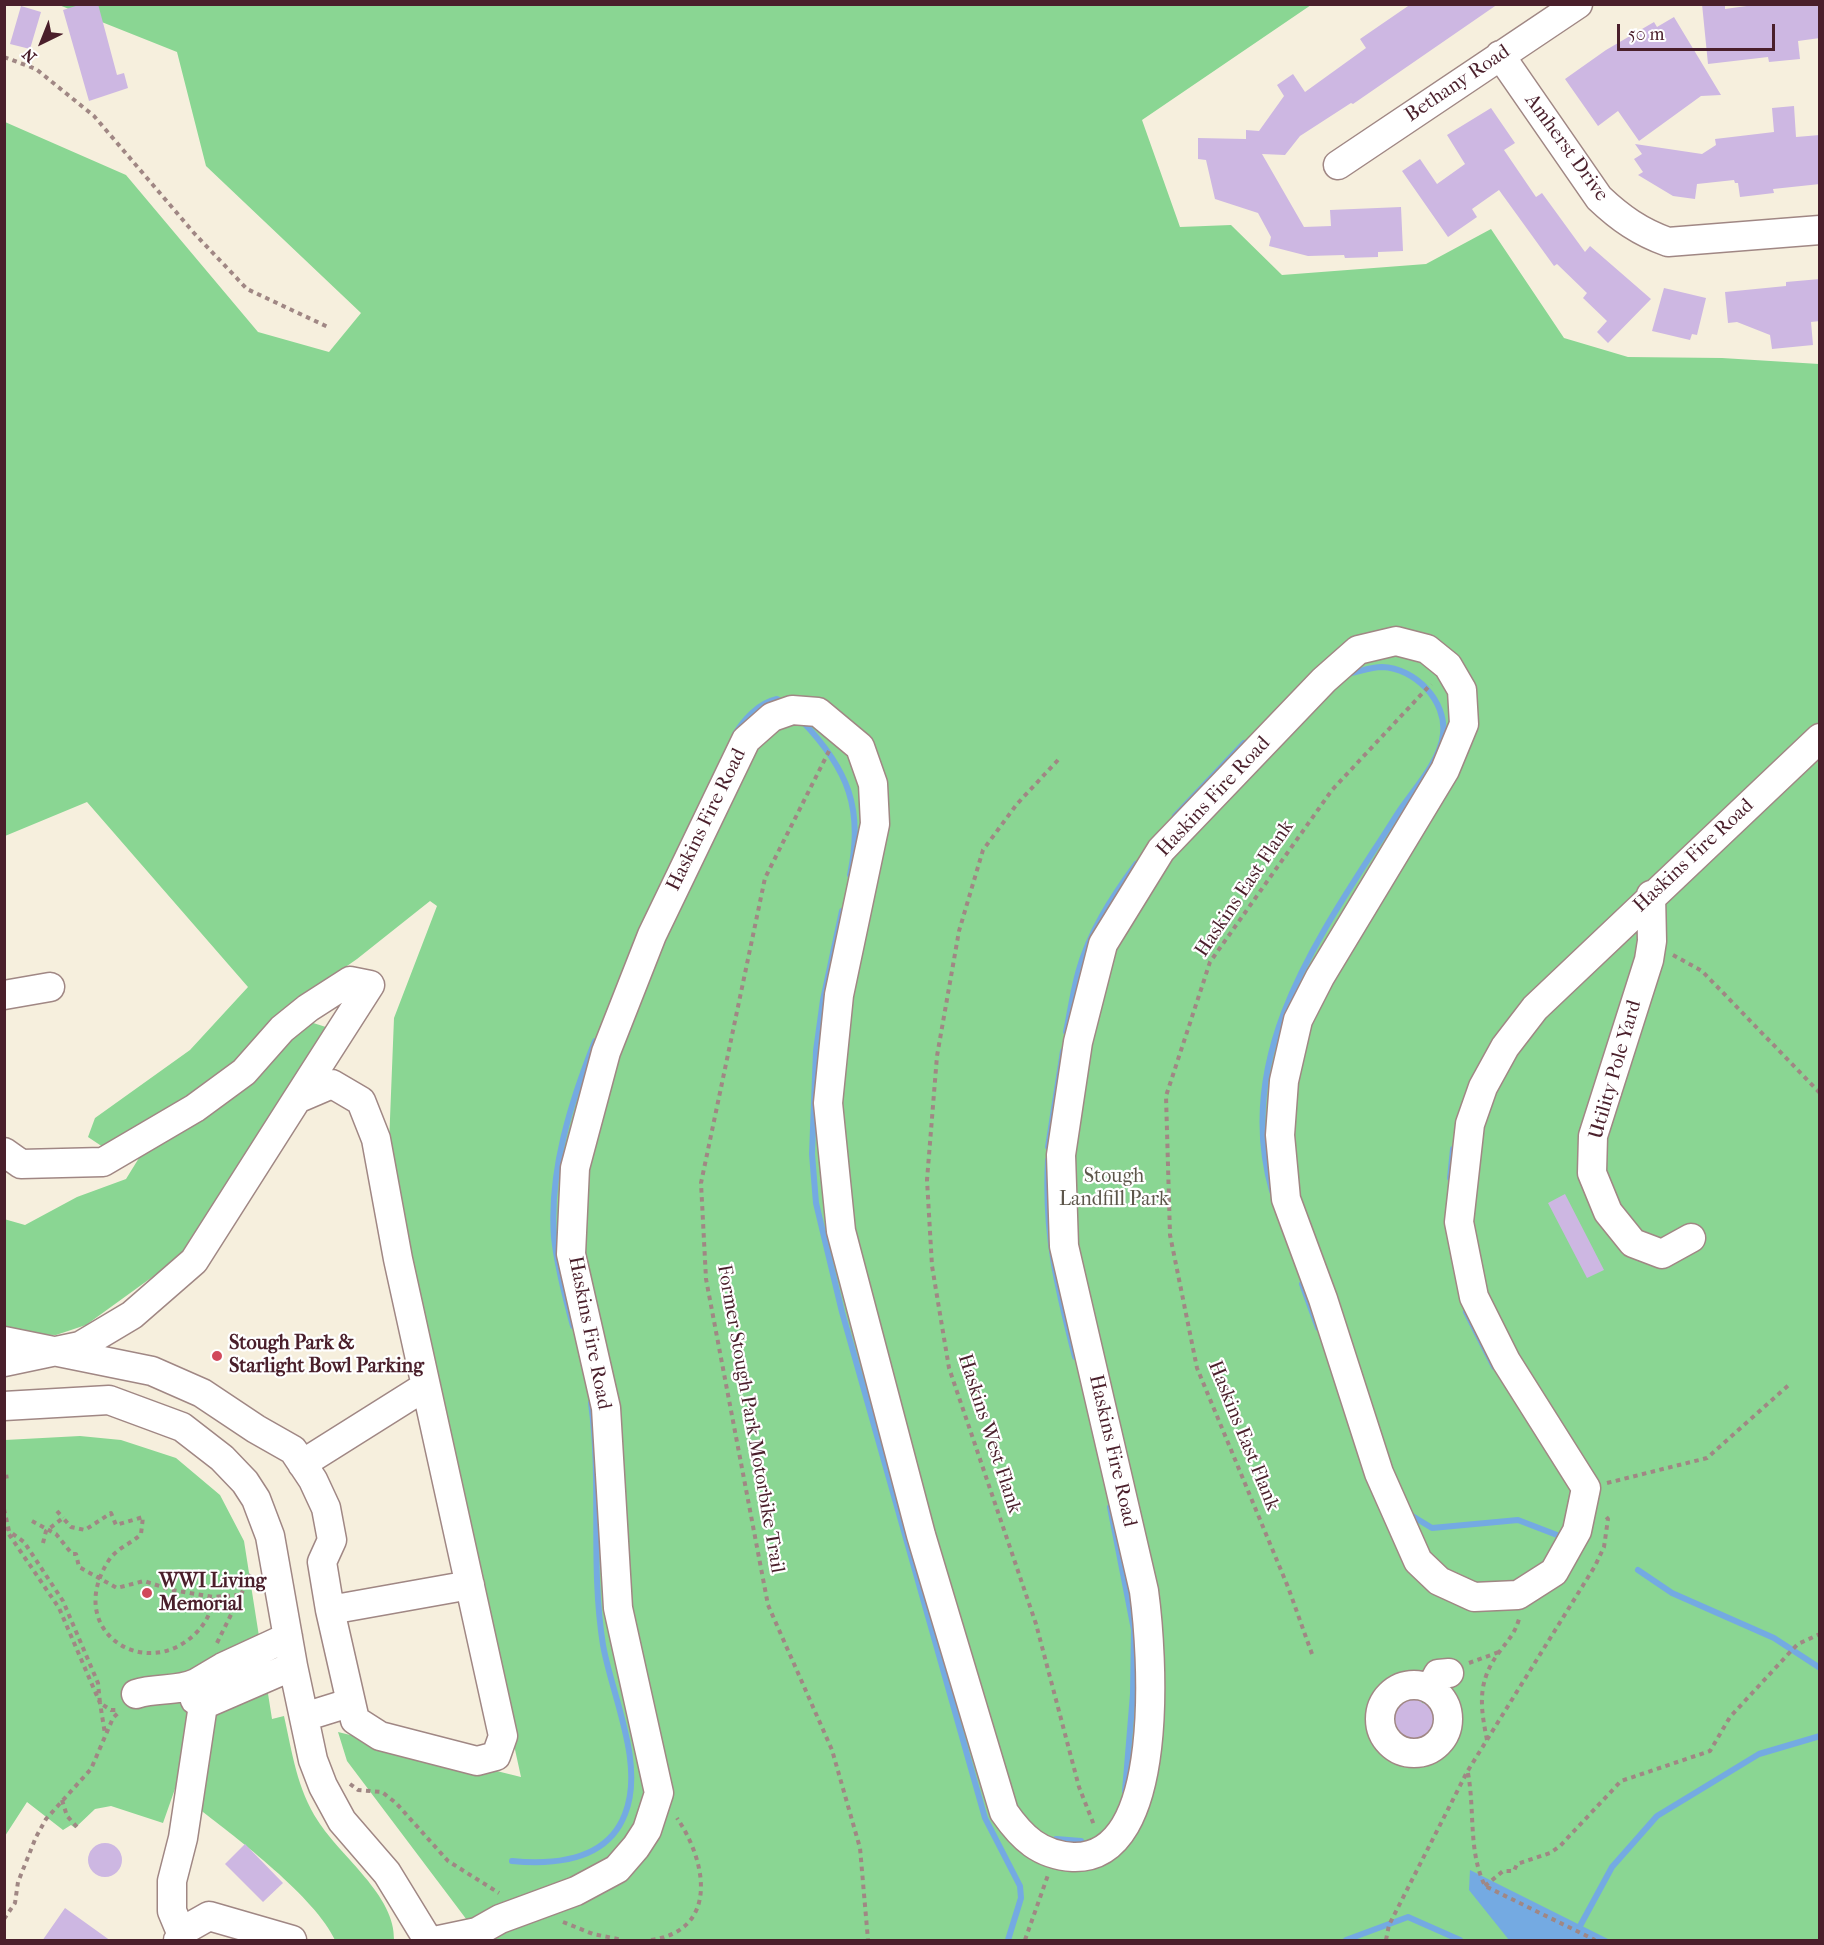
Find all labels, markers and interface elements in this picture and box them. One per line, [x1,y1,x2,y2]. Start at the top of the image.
north arrow [12,12,72,72]
scale bar [1620,12,1778,50]
text: 50 m [1628,24,1664,45]
street label: Bethany Road [1401,40,1515,128]
text: N [18,44,40,67]
street label: Amherst Drive [1519,90,1613,206]
street label: Haskins Fire Road [1152,732,1276,862]
street label: Haskins Fire Road [662,745,752,895]
street label: Haskins Fire Road [1629,794,1759,918]
street label: Haskins East Flank [1190,816,1300,962]
street label: Utility Pole Yard [1585,998,1647,1142]
park label: Stough Landfill Park [1059,1165,1169,1212]
street label: Haskins Fire Road [562,1254,616,1412]
street label: Former Stough Park Motorbike Trail [711,1263,789,1575]
place label: Stough Park & Starlight Bowl Parking [229,1332,424,1379]
marker: Stough Park & Starlight Bowl Parking [210,1349,224,1363]
street label: Haskins West Flank [952,1351,1026,1517]
street label: Haskins East Flank [1202,1357,1284,1515]
street label: Haskins Fire Road [1083,1372,1141,1530]
place label: WWI Living Memorial [159,1570,266,1617]
marker: WWI Living Memorial [140,1586,154,1600]

